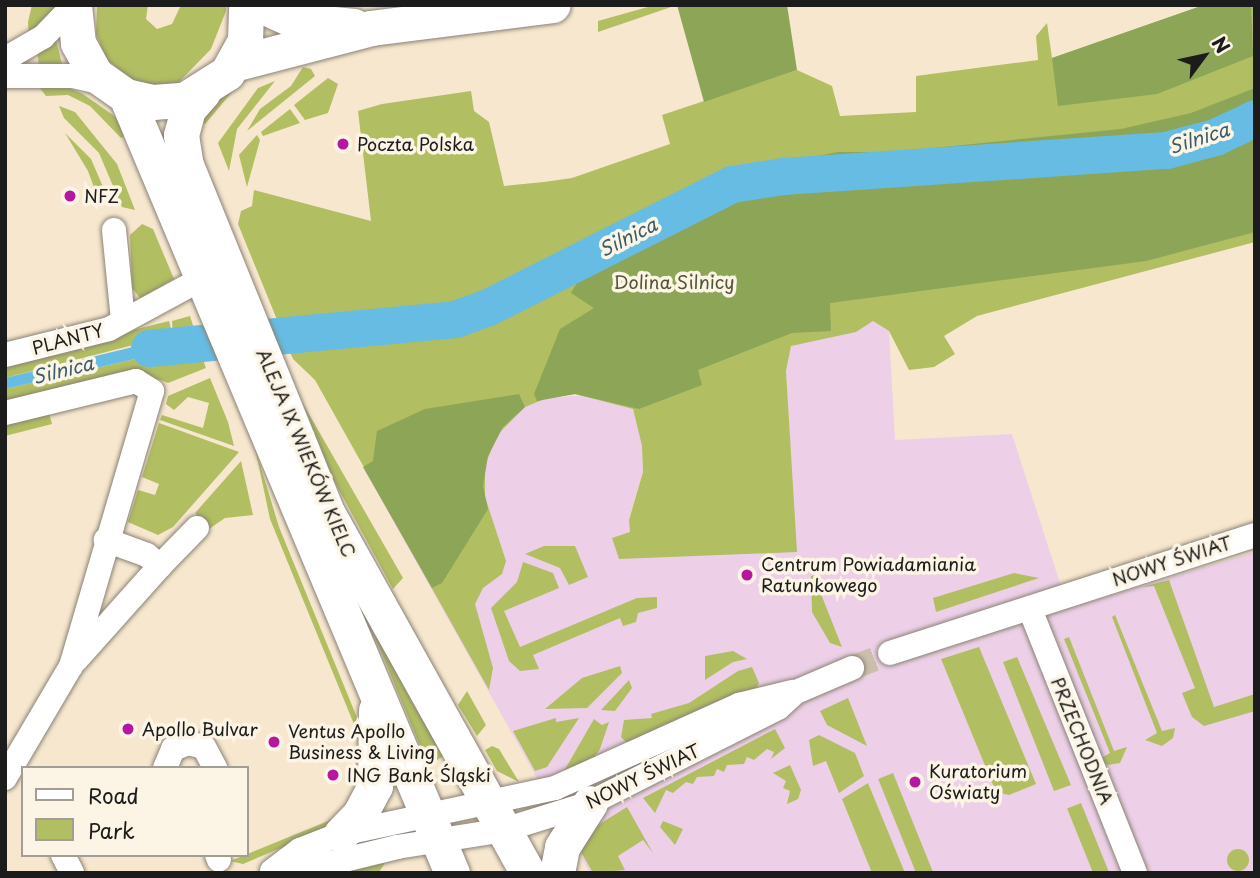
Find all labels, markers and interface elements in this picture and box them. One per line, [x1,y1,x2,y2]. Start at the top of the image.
north arrow [1169,21,1239,91]
text: N [1206,31,1237,59]
water label: Silnica [1166,118,1232,158]
place label: Poczta Polska [357,133,475,155]
marker: Poczta Polska [335,136,351,152]
place label: NFZ [84,185,119,207]
marker: NFZ [62,188,78,204]
water label: Silnica [595,213,661,261]
park label: Dolina Silnicy [614,271,734,293]
street label: PLANTY [30,319,106,359]
street label: ALEJA IX WIEKÓW KIELC [252,345,360,561]
water label: Silnica [30,351,96,389]
street label: NOWY ŚWIAT [1109,531,1235,591]
place label: Centrum Powiadamiania Ratunkowego [761,554,975,596]
marker: Centrum Powiadamiania Ratunkowego [739,567,755,583]
street label: PRZECHODNIA [1047,674,1117,808]
place label: Apollo Bulvar [142,718,258,740]
marker: Apollo Bulvar [120,721,136,737]
place label: Ventus Apollo Business & Living [288,721,437,764]
marker: Ventus Apollo Business & Living [266,734,282,750]
street label: NOWY ŚWIAT [582,739,704,813]
place label: Kuratorium Oświaty [929,761,1027,804]
place label: ING Bank Śląski [347,764,491,786]
legend [21,766,248,857]
marker: ING Bank Śląski [325,767,341,783]
marker: Kuratorium Oświaty [907,774,923,790]
text: Road [88,779,139,811]
text: Park [88,814,135,846]

